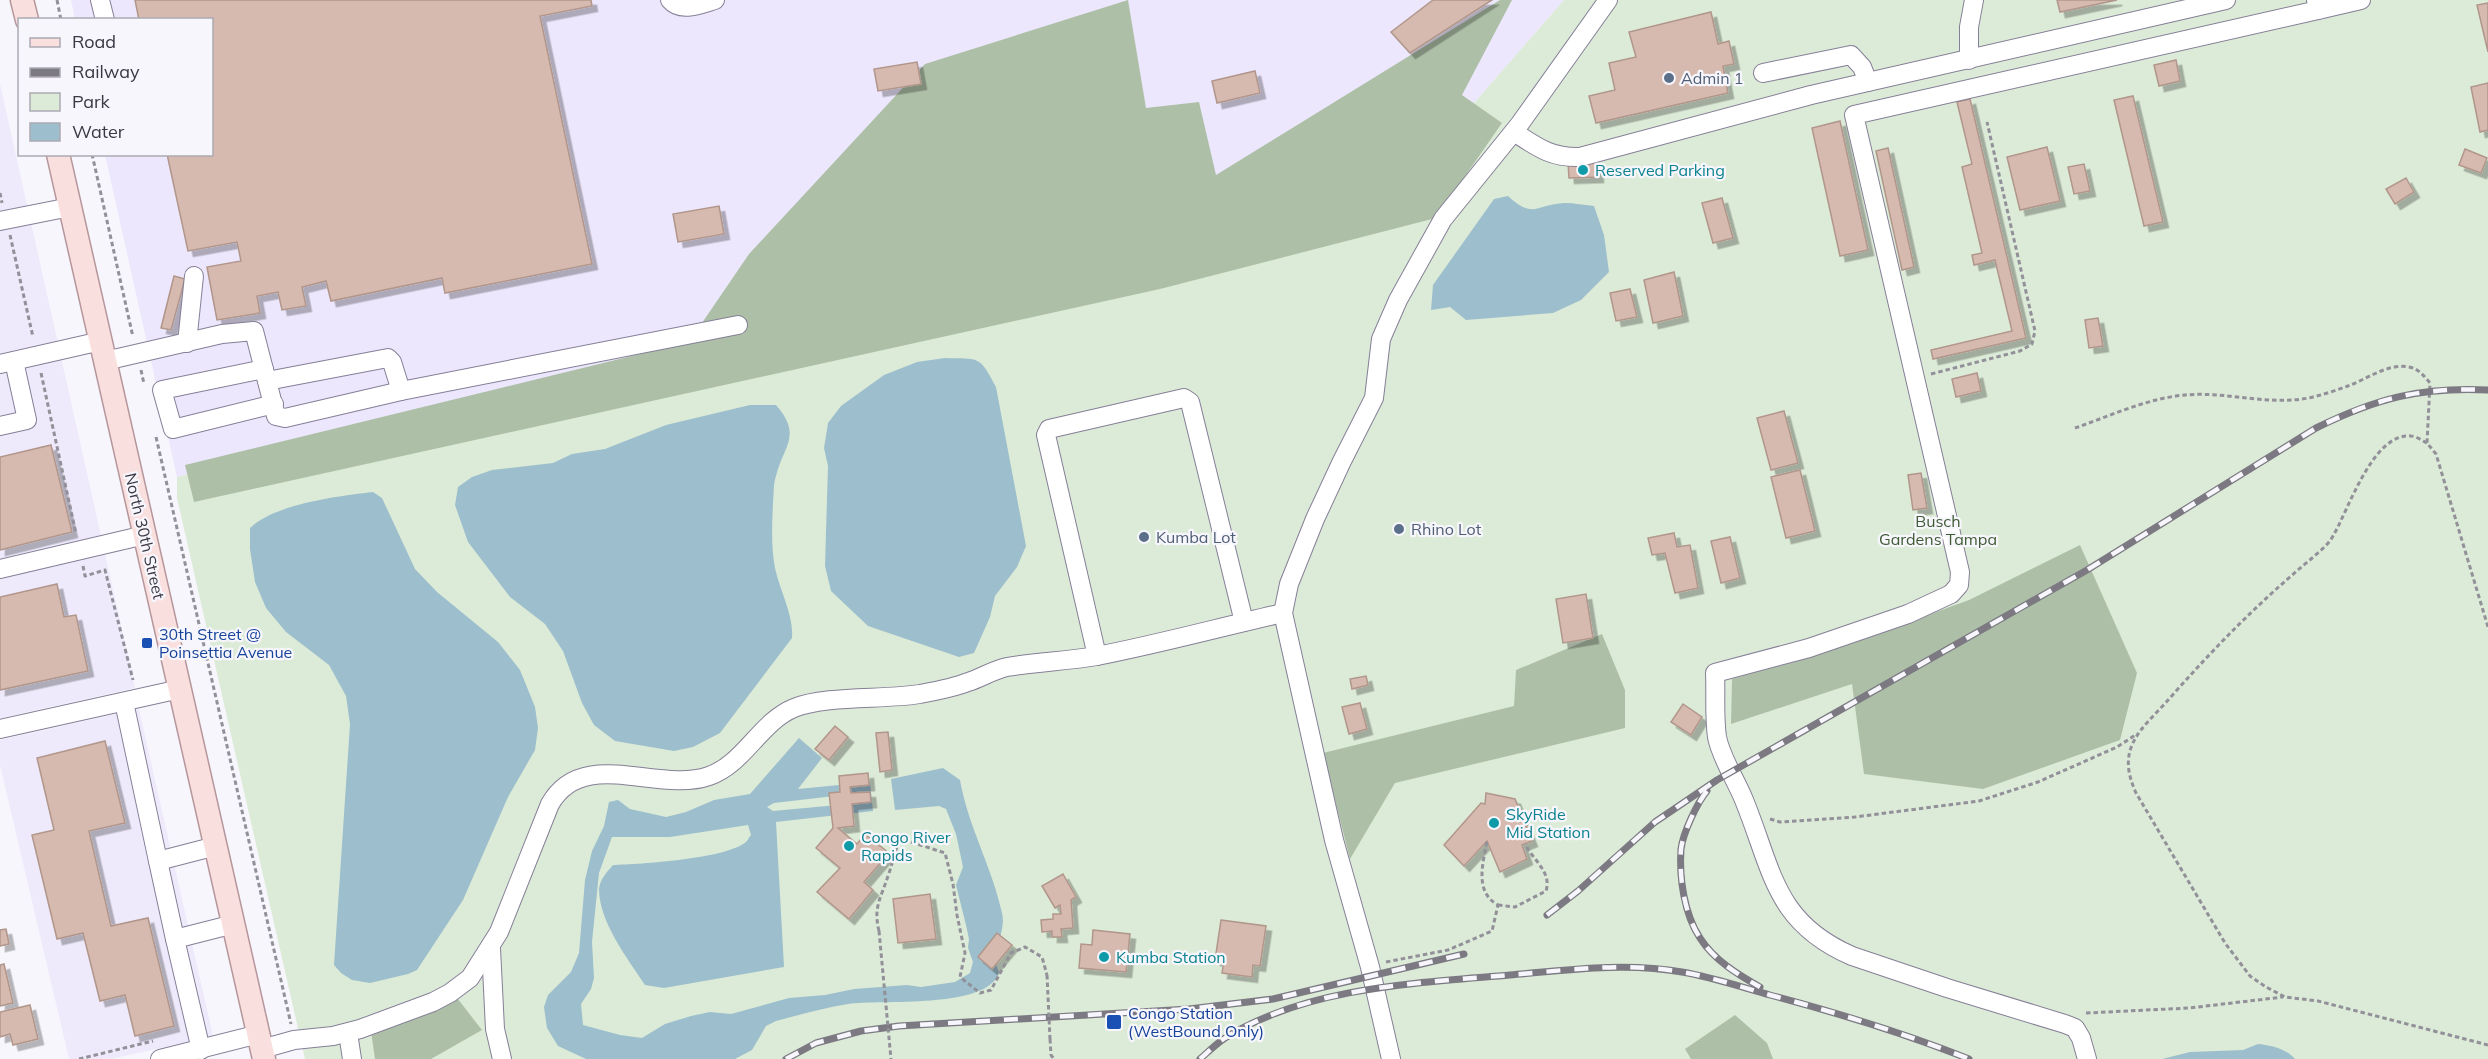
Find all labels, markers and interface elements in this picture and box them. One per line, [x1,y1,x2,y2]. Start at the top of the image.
legend [18,18,213,156]
text: Road [72,30,116,53]
text: Railway [72,60,140,83]
place label: Admin 1 [1681,68,1743,88]
marker: Admin 1 [1662,71,1676,85]
text: Park [72,90,111,113]
text: Water [72,120,125,143]
place label: Reserved Parking [1595,160,1725,180]
marker: Reserved Parking [1576,163,1590,177]
street label: North 30th Street [121,471,169,602]
park label: Busch Gardens Tampa [1879,511,1997,549]
place label: Rhino Lot [1411,519,1482,539]
marker: Rhino Lot [1392,522,1406,536]
place label: Kumba Lot [1156,527,1236,547]
marker: Kumba Lot [1137,530,1151,544]
place label: 30th Street @ Poinsettia Avenue [159,624,292,662]
marker: 30th Street @ Poinsettia Avenue [140,636,154,650]
place label: SkyRide Mid Station [1506,804,1590,842]
marker: SkyRide Mid Station [1487,816,1501,830]
place label: Congo River Rapids [861,827,951,865]
marker: Congo River Rapids [842,839,856,853]
place label: Kumba Station [1116,947,1226,967]
marker: Kumba Station [1097,950,1111,964]
place label: Congo Station (WestBound Only) [1128,1003,1264,1041]
marker: Congo Station (WestBound Only) [1105,1013,1123,1031]

